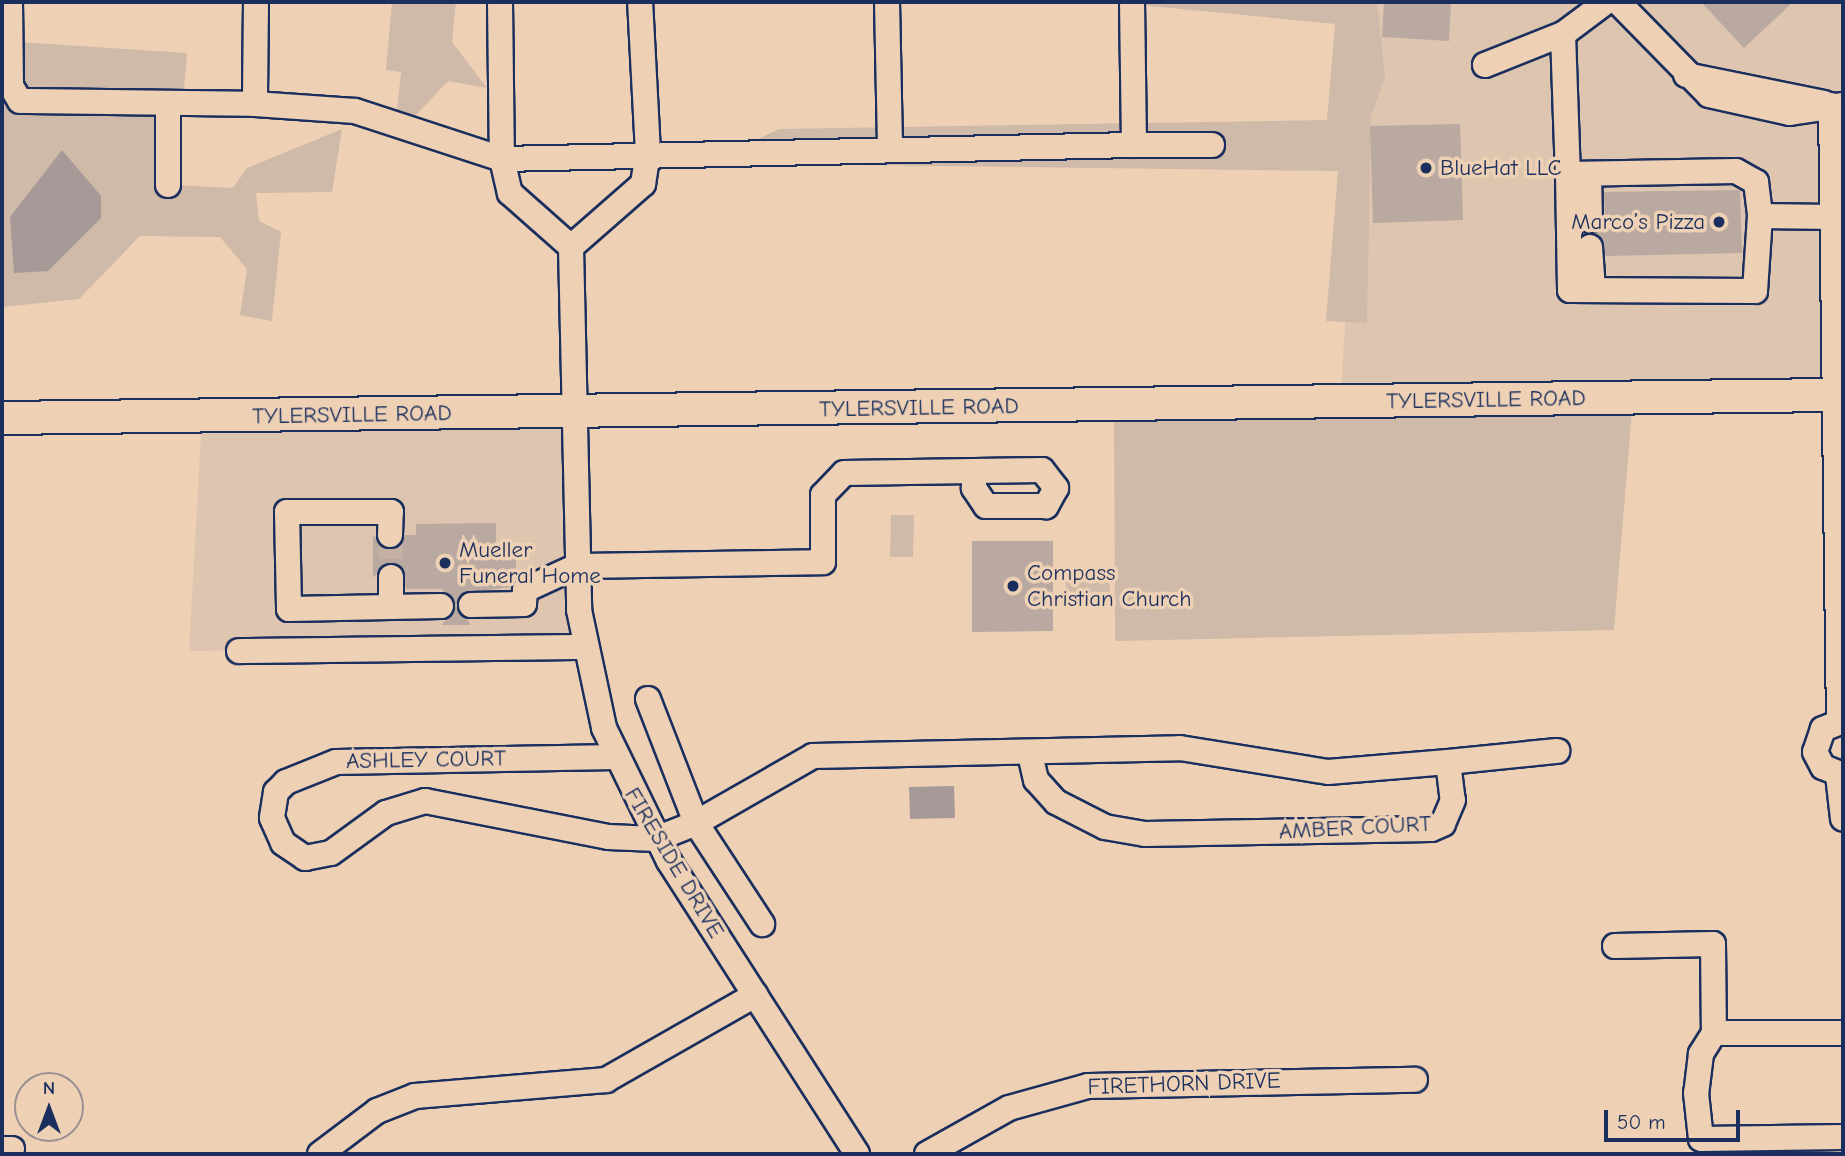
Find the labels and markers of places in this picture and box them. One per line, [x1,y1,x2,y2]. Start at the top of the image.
place label: BlueHat LLC [1440,154,1562,182]
marker: BlueHat LLC [1418,160,1434,176]
place label: Marco’s Pizza [1571,208,1705,236]
marker: Marco’s Pizza [1711,214,1727,230]
place label: Mueller Funeral Home [459,536,601,590]
marker: Mueller Funeral Home [437,555,453,571]
place label: Compass Christian Church [1027,559,1191,613]
marker: Compass Christian Church [1005,578,1021,594]

